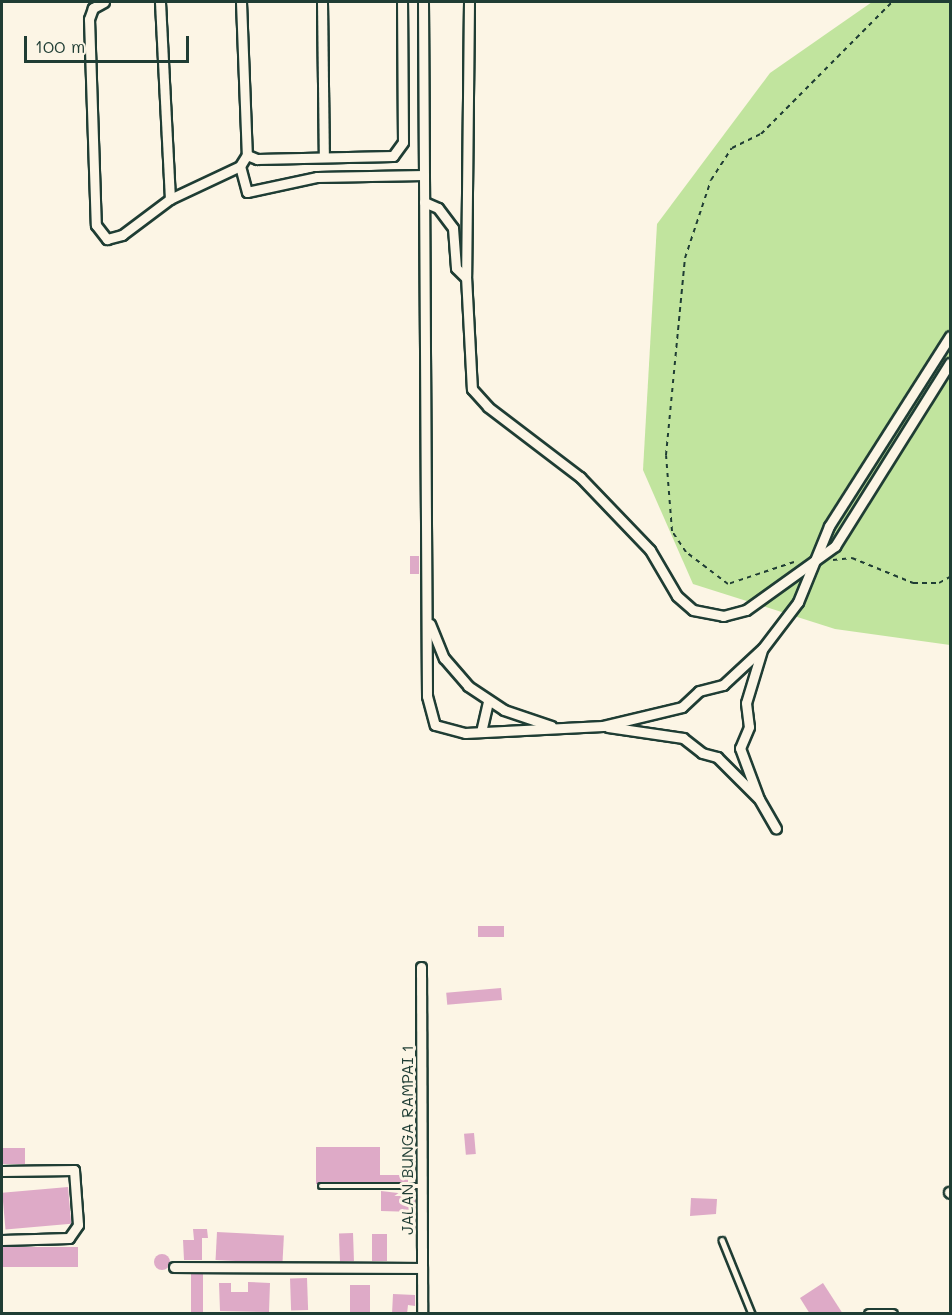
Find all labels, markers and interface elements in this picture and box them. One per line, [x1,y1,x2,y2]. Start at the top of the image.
scale bar [27,24,192,62]
text: 100 m [35,34,85,58]
street label: JALAN BUNGA RAMPAI 1 [397,1045,417,1235]

